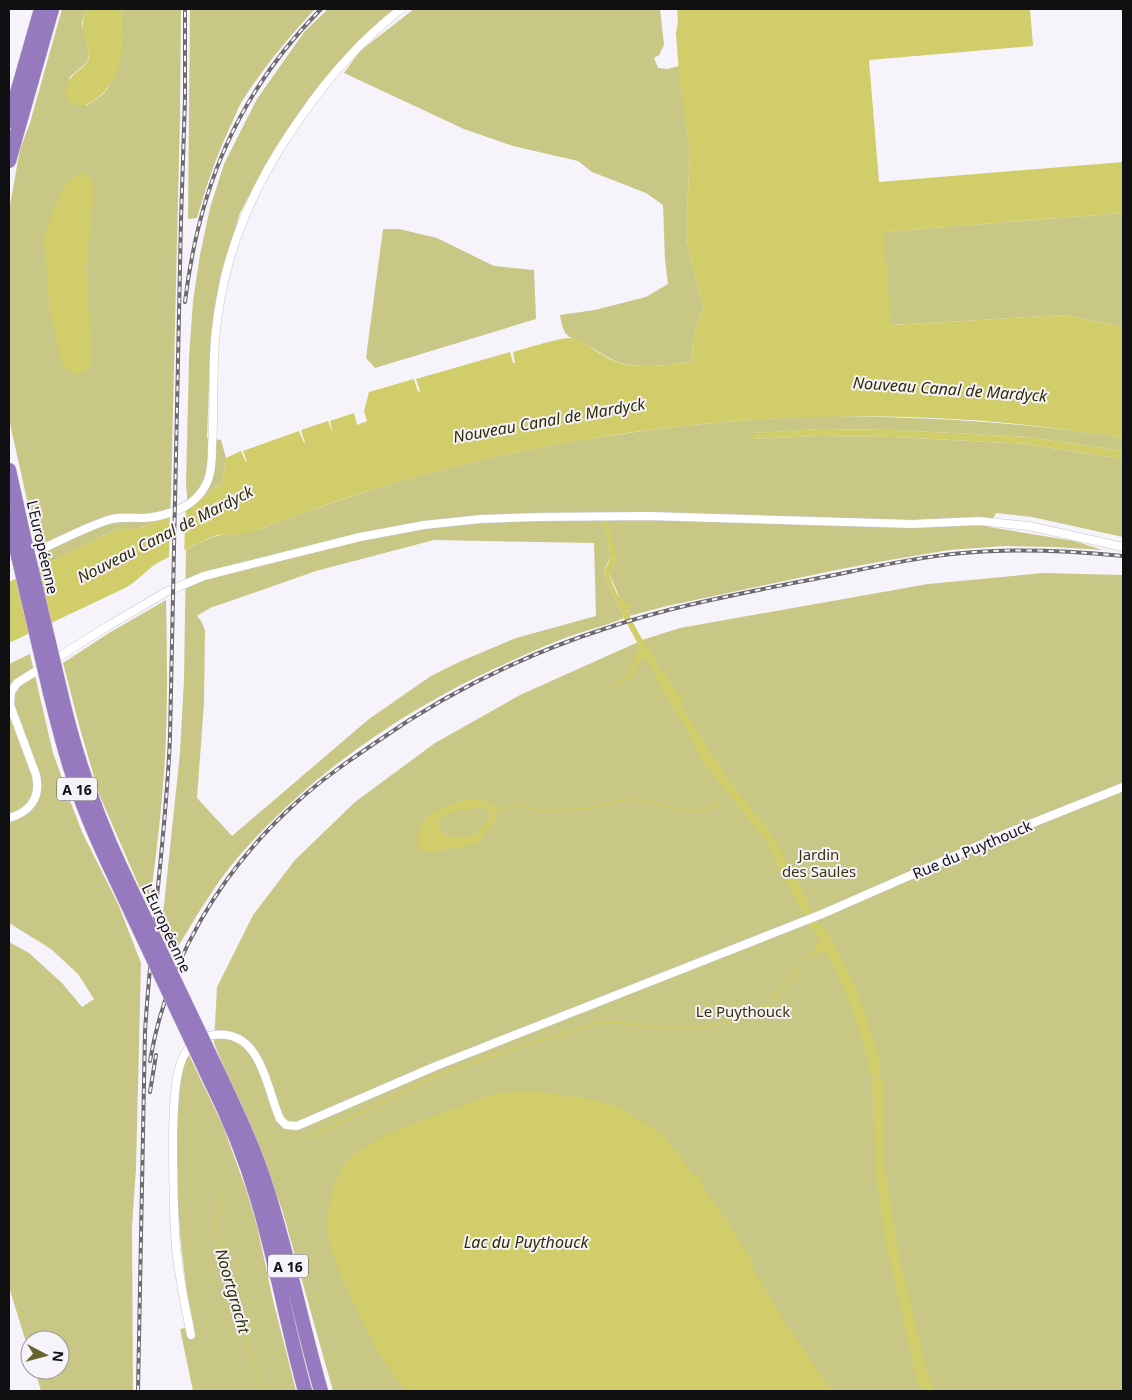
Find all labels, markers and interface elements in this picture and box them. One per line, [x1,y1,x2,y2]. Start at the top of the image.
water label: Nouveau Canal de Mardyck [852,371,1049,407]
water label: Nouveau Canal de Mardyck [451,392,648,448]
water label: Nouveau Canal de Mardyck [73,480,258,588]
street label: L'Européenne [22,498,64,596]
road number: A 16 [57,778,97,801]
street label: Rue du Puythouck [909,815,1035,883]
park label: Jardin des Saules [782,844,856,881]
street label: L'Européenne [138,880,196,976]
park label: Le Puythouck [696,1001,790,1021]
water label: Lac du Puythouck [464,1231,589,1253]
water label: Noortgracht [210,1246,256,1337]
road number: A 16 [268,1254,308,1278]
north arrow [20,1330,70,1380]
text: N [48,1350,68,1363]

